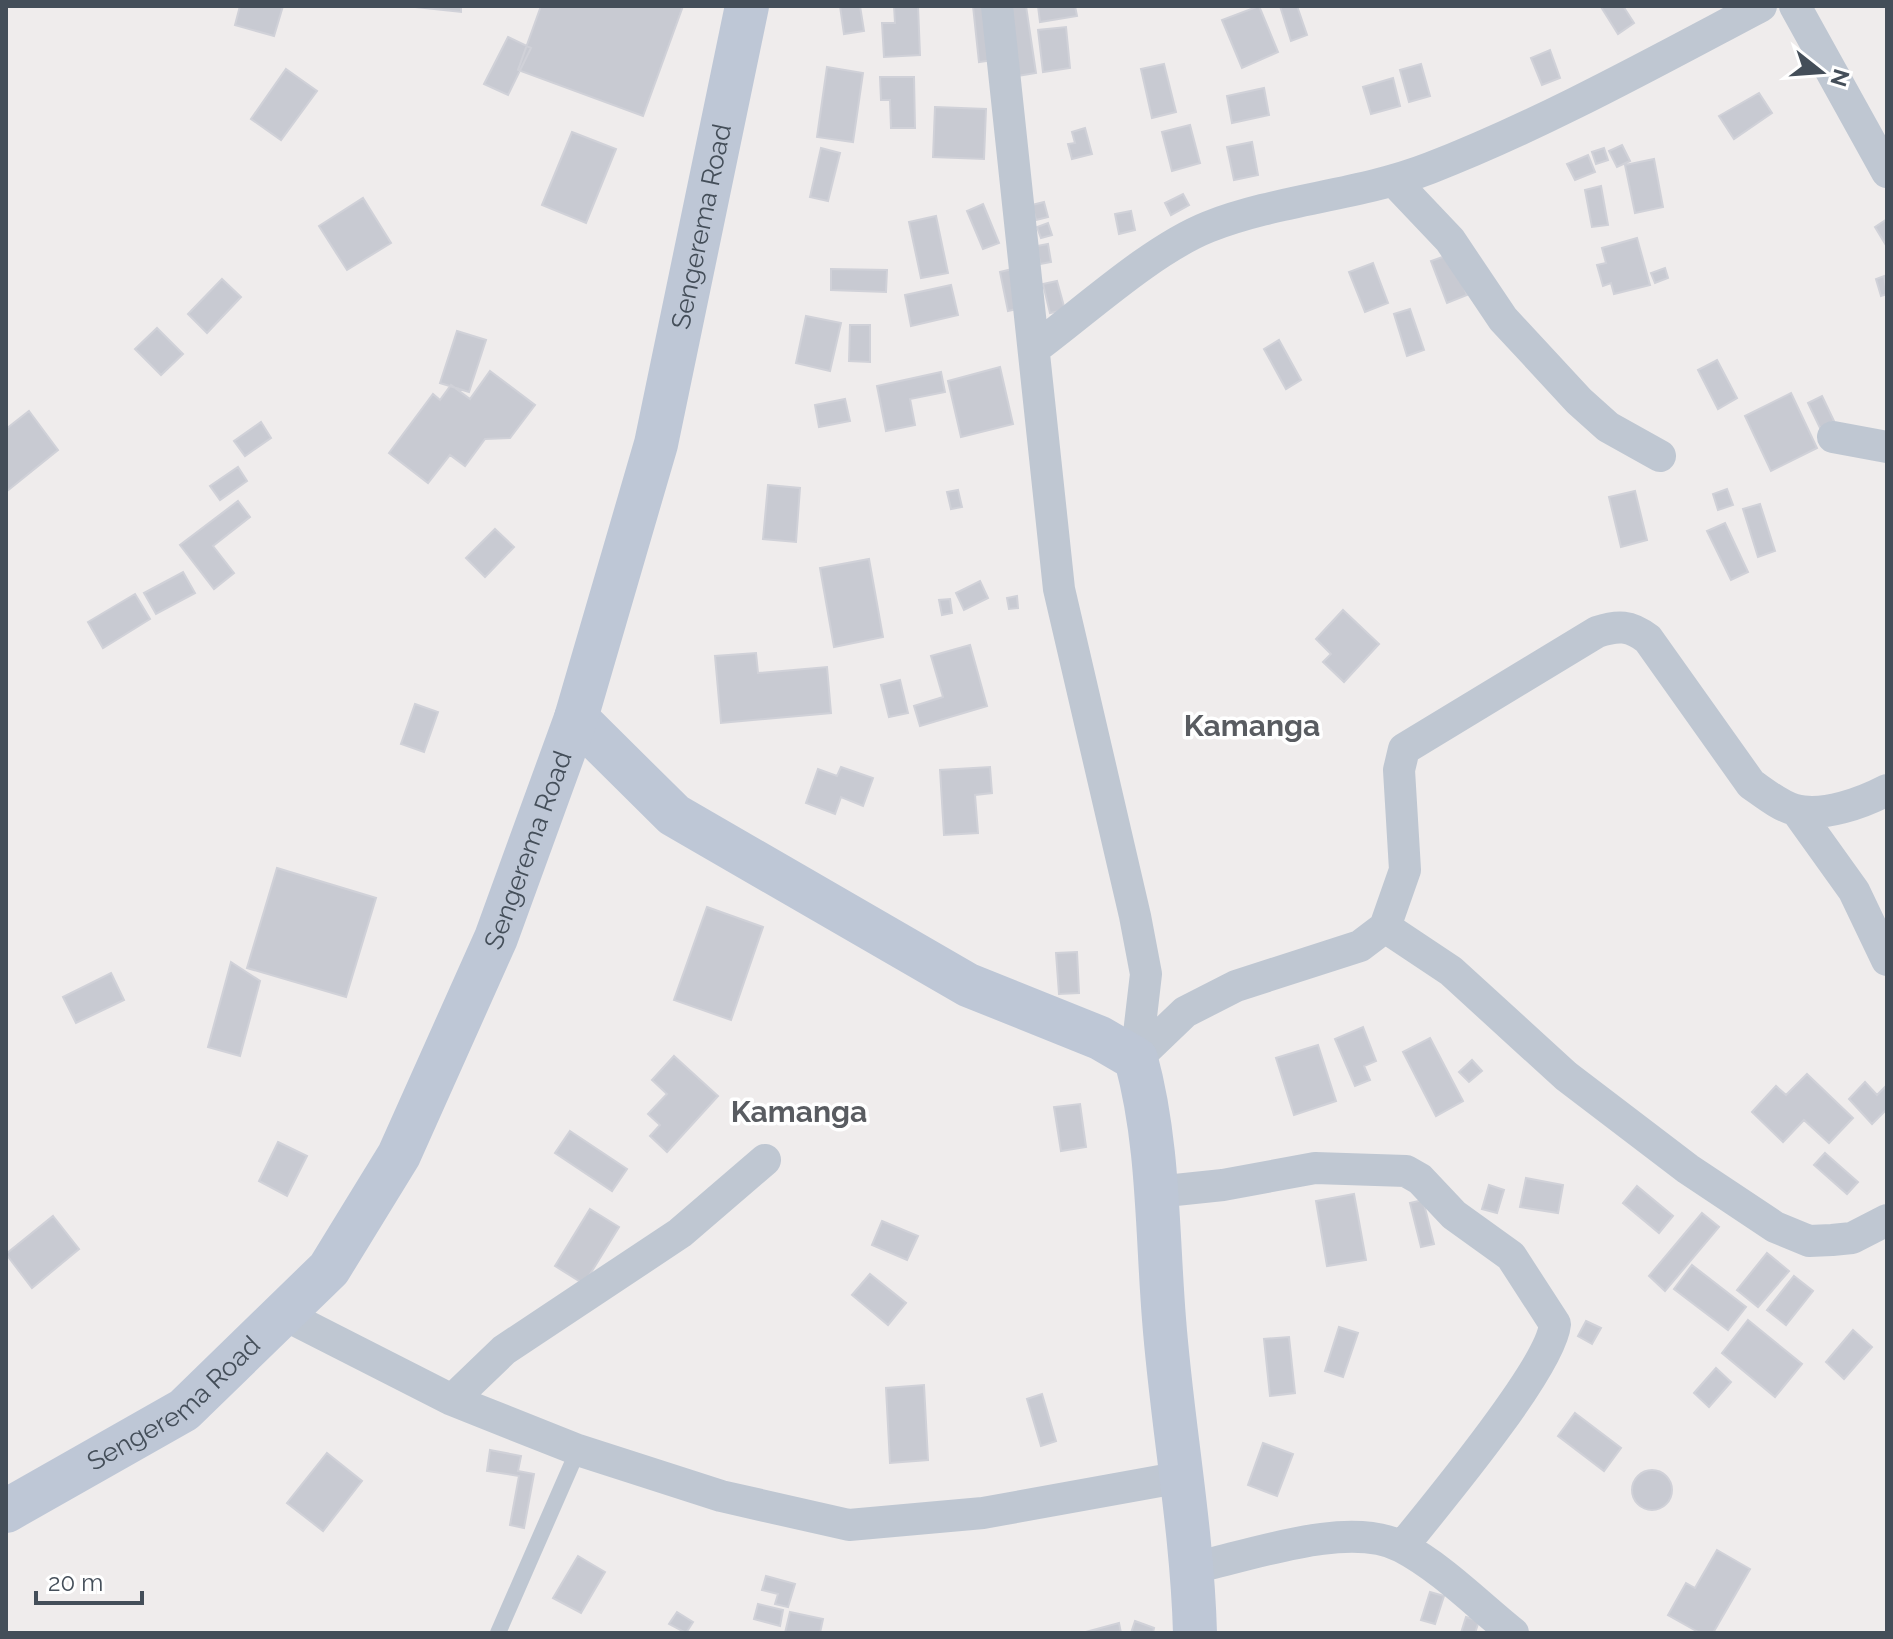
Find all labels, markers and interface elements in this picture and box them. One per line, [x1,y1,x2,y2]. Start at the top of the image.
north arrow [1781,32,1861,112]
text: N [1825,66,1855,90]
street label: Sengerema Road [665,121,737,332]
district label: Kamanga [1184,708,1320,743]
street label: Sengerema Road [478,747,578,954]
district label: Kamanga [731,1094,867,1129]
street label: Sengerema Road [82,1330,266,1477]
scale bar [36,1555,142,1605]
text: 20 m [48,1568,103,1597]

